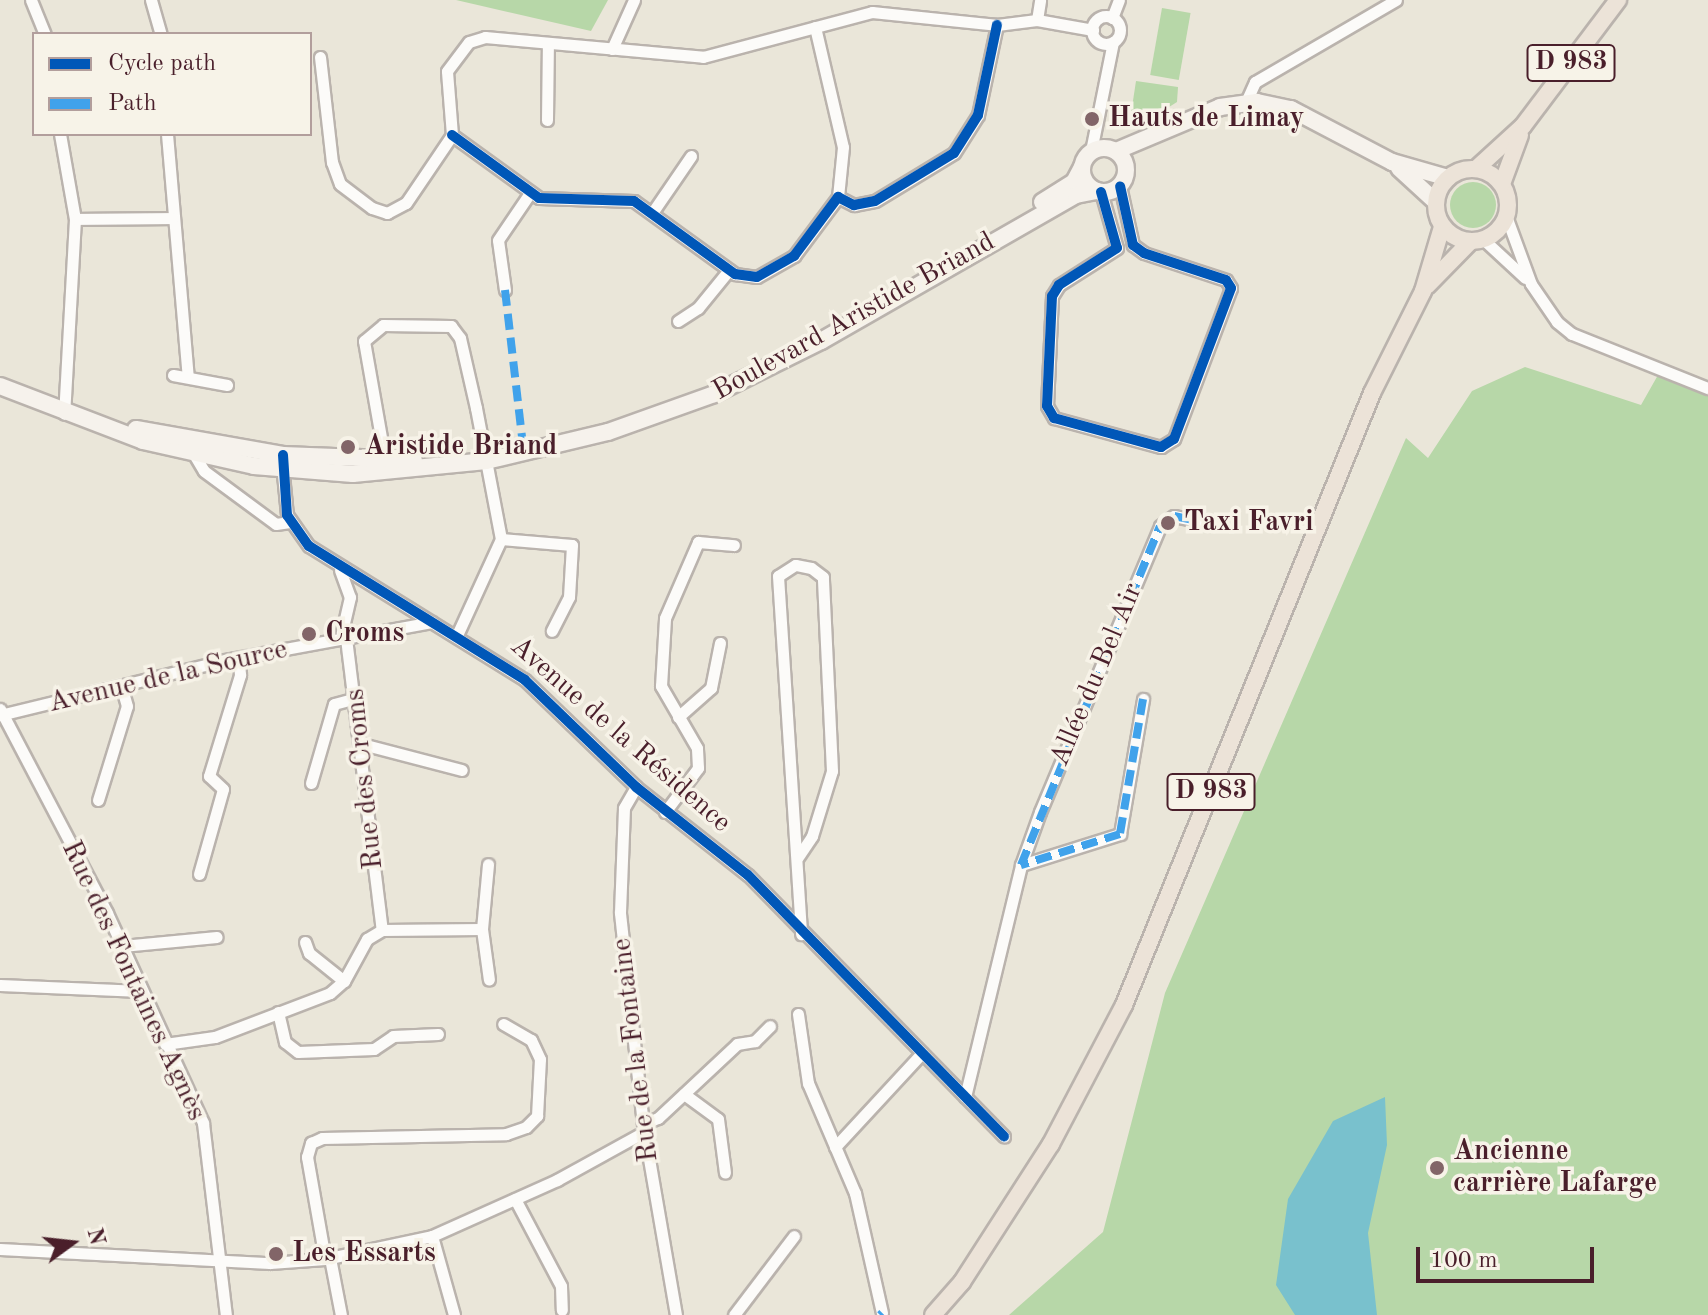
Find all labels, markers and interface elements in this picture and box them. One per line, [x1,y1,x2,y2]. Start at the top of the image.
legend [32,32,312,136]
road number: D 983 [1525,41,1617,85]
text: Cycle path [108,52,216,76]
text: Path [108,92,157,116]
place label: Hauts de Limay [1108,102,1304,136]
marker: Hauts de Limay [1083,110,1101,128]
street label: Boulevard Aristide Briand [707,225,1001,409]
place label: Aristide Briand [364,430,557,464]
marker: Aristide Briand [339,438,357,456]
place label: Taxi Favri [1184,506,1314,540]
marker: Taxi Favri [1159,514,1177,532]
street label: Allée du Bel Air [1043,578,1151,772]
place label: Croms [325,617,404,651]
marker: Croms [300,625,318,643]
street label: Avenue de la Résidence [503,630,737,840]
street label: Avenue de la Source [45,633,291,721]
street label: Rue des Croms [339,687,391,871]
road number: D 983 [1165,770,1257,814]
street label: Rue des Fontaines Agnès [53,836,213,1126]
street label: Rue de la Fontaine [606,936,666,1164]
place label: Ancienne carrière Lafarge [1453,1135,1657,1201]
marker: Ancienne carrière Lafarge [1428,1159,1446,1177]
north arrow [32,1203,112,1283]
text: N [82,1226,108,1248]
scale bar [1420,1231,1598,1281]
place label: Les Essarts [292,1237,436,1271]
marker: Les Essarts [267,1245,285,1263]
text: 100 m [1430,1249,1498,1273]

